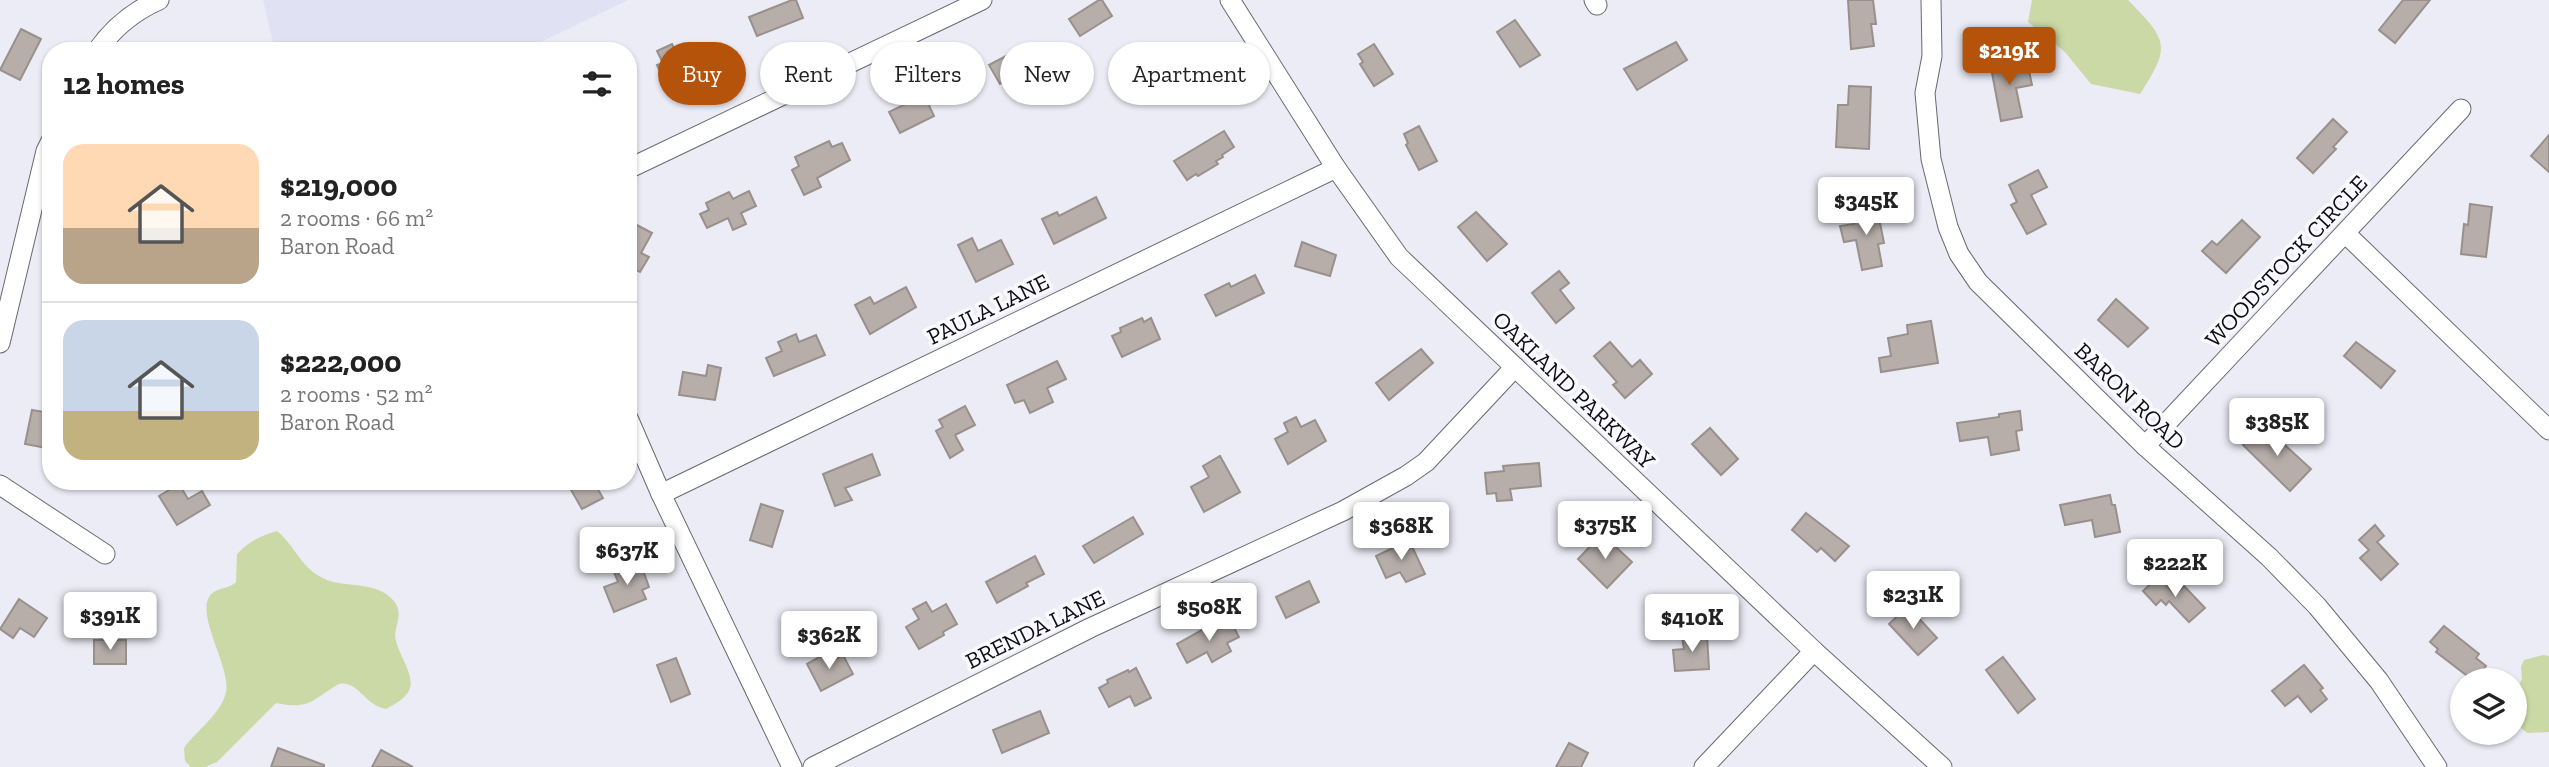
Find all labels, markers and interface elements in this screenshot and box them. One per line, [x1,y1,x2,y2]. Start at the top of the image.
pin: $219K [1960,28,2058,87]
text: $219K [1979,36,2039,64]
chip: Buy [658,42,746,105]
chip: Rent [760,42,856,105]
chip: Filters [870,42,986,105]
chip: New [1000,42,1094,105]
chip: Apartment [1108,42,1270,105]
icon: filters [578,65,616,103]
text: 12 homes [63,66,185,102]
text: $219,000 [280,168,398,204]
street label: WOODSTOCK CIRCLE [2199,169,2373,353]
icon: home [119,172,203,256]
pin: $345K [1817,177,1915,237]
text: $345K [1834,186,1898,214]
text: 2 rooms · 66 m² [280,204,433,232]
text: Baron Road [280,232,394,260]
street label: PAULA LANE [922,267,1054,351]
street label: OAKLAND PARKWAY [1487,305,1662,475]
street label: BARON ROAD [2069,337,2191,455]
text: $222,000 [280,344,402,380]
icon: home [119,348,203,432]
text: 2 rooms · 52 m² [280,380,432,408]
pin: $385K [2228,398,2326,458]
text: $385K [2245,407,2309,435]
text: Baron Road [280,408,394,436]
pin: $375K [1556,502,1654,561]
pin: $368K [1352,503,1450,562]
text: $375K [1574,510,1636,538]
text: $368K [1369,511,1433,539]
pin: $637K [578,528,676,587]
text: $637K [596,536,658,564]
pin: $222K [2126,540,2224,599]
text: $222K [2143,548,2207,576]
pin: $231K [1864,572,1962,631]
text: $231K [1883,580,1943,608]
street label: BRENDA LANE [961,583,1109,675]
pin: $508K [1160,584,1258,643]
pin: $391K [61,592,159,652]
text: $508K [1177,592,1241,620]
pin: $410K [1643,594,1741,654]
text: $391K [80,601,140,629]
text: $410K [1661,603,1723,631]
pin: $362K [780,612,878,671]
text: $362K [797,620,861,648]
map controls [2450,668,2527,745]
button: layers [2450,668,2527,745]

